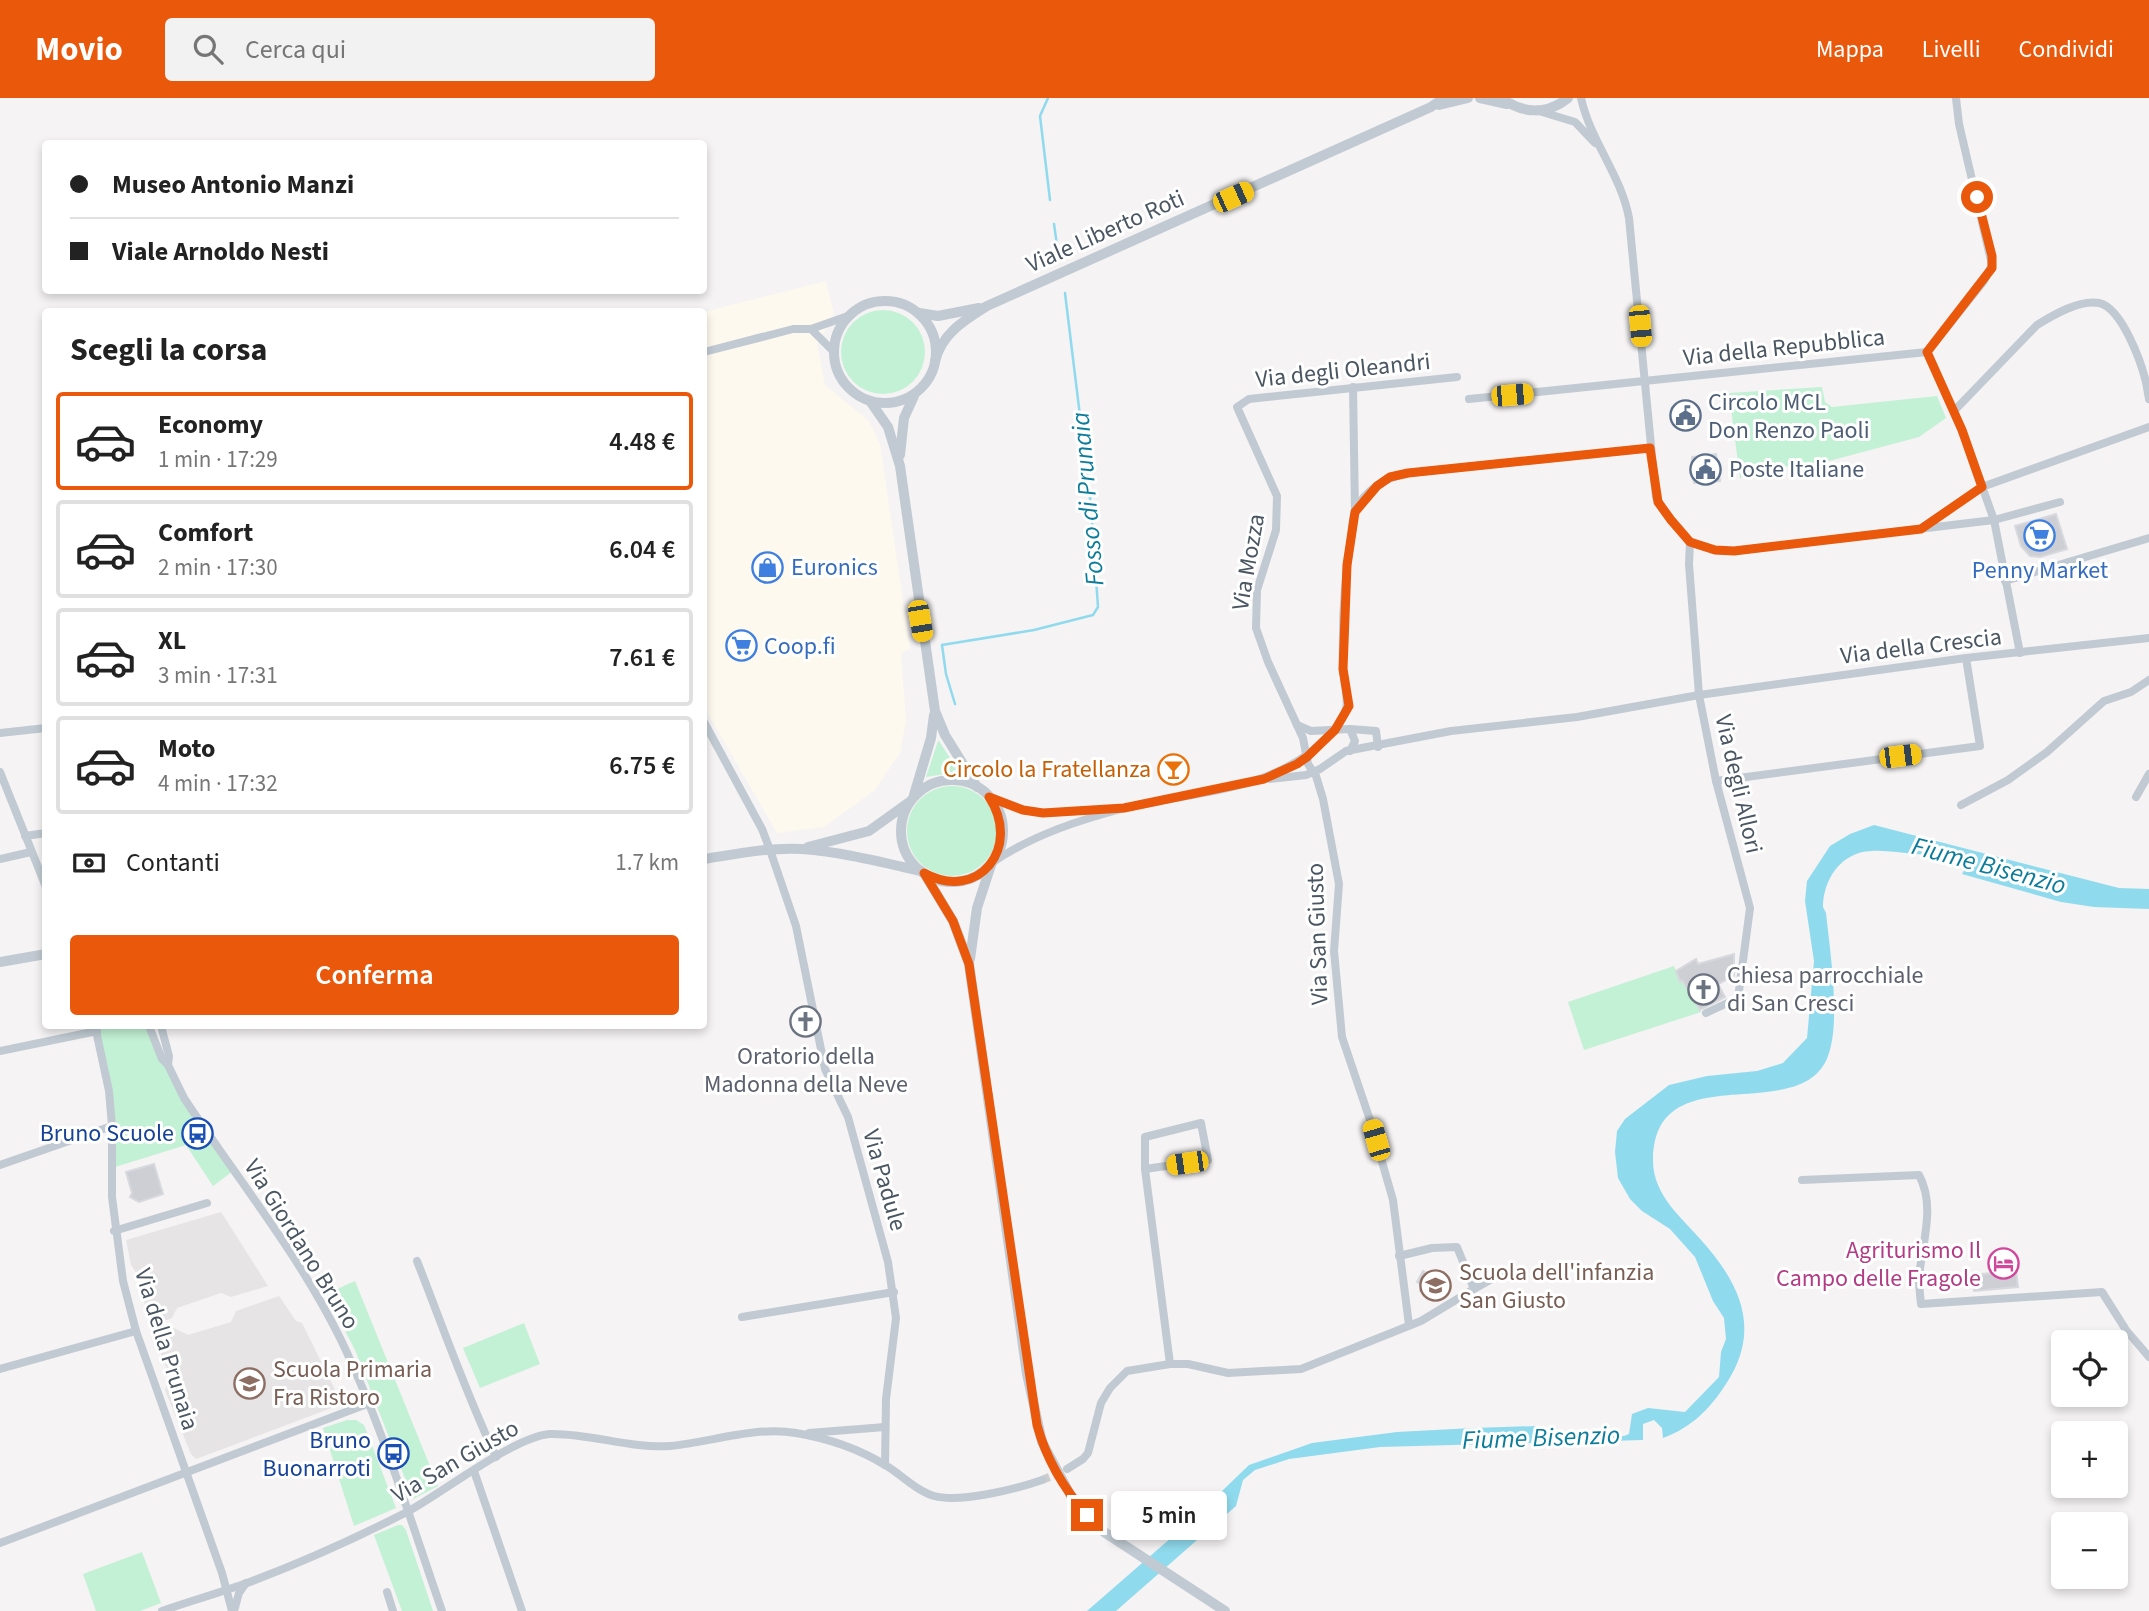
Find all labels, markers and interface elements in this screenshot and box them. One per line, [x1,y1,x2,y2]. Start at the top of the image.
search box [165,18,655,81]
text: Movio [35,26,123,73]
icon: search [189,30,227,68]
text: Cerca qui [245,31,346,68]
text: Mappa [1816,32,1884,67]
text: Livelli [1922,32,1981,67]
text: Condividi [2019,32,2114,67]
text: Museo Antonio Manzi [112,166,354,203]
car [1210,179,1257,215]
street label: Viale Liberto Roti [1020,181,1190,282]
route start [1961,181,1993,213]
text: Viale Arnoldo Nesti [112,233,329,270]
car [1628,304,1653,348]
street label: Via della Repubblica [1681,320,1887,375]
text: Scegli la corsa [70,327,267,373]
street label: Via degli Oleandri [1254,344,1432,397]
car [1491,383,1534,407]
place label: Circolo MCL Don Renzo Paoli [1708,385,1870,448]
public building icon: Circolo MCL Don Renzo Paoli [1668,399,1702,433]
text: Economy [158,406,263,443]
icon: car [74,410,137,473]
water label: Fosso di Prunaia [1061,410,1114,588]
text: 4.48 € [609,423,675,460]
text: 1 min · 17:29 [158,443,278,476]
public building icon: Poste Italiane [1689,452,1723,486]
place label: Poste Italiane [1729,452,1864,487]
street label: Via Mozza [1223,511,1274,613]
text: Comfort [158,514,253,551]
icon: car [74,518,137,581]
supermarket icon: Penny Market [2023,519,2057,553]
text: 6.04 € [609,531,675,568]
shop icon: Euronics [751,550,785,584]
place label: Euronics [791,550,878,585]
text: 2 min · 17:30 [158,551,278,584]
place label: Penny Market [1972,553,2108,588]
car [907,598,934,644]
street label: Via della Crescia [1838,619,2004,674]
text: XL [158,622,186,659]
icon: car [74,626,137,689]
supermarket icon: Coop.fi [724,629,758,663]
place label: Coop.fi [764,629,836,664]
text: 7.61 € [609,639,675,676]
text: 3 min · 17:31 [158,659,278,692]
street label: Via degli Allori [1706,711,1771,857]
text: Moto [158,730,215,767]
icon: car [74,734,137,797]
car [1878,743,1923,769]
text: 6.75 € [609,747,675,784]
place label: Circolo la Fratellanza [943,752,1151,787]
bar icon: Circolo la Fratellanza [1157,752,1191,786]
text: 4 min · 17:32 [158,767,278,800]
water label: Fiume Bisenzio [1908,827,2070,904]
icon: cash [70,844,108,882]
text: Contanti [126,844,220,881]
text: 1.7 km [615,846,679,879]
street label: Via San Giusto [1298,862,1337,1006]
button: Conferma [70,935,679,1015]
place label: Chiesa parrocchiale di San Cresci [1727,958,1924,1021]
church icon: Chiesa parrocchiale di San Cresci [1687,972,1721,1006]
church icon: Oratorio della Madonna della Neve [789,1005,823,1039]
place label: Oratorio della Madonna della Neve [704,1039,908,1102]
place label: Bruno Scuole [40,1116,174,1151]
bus stop icon: Bruno Scuole [180,1116,214,1150]
car [1361,1117,1392,1163]
street label: Via Padule [853,1125,916,1235]
car [1165,1150,1210,1176]
street label: Via Giordano Bruno [235,1152,368,1336]
place label: Agriturismo Il Campo delle Fragole [1776,1233,1981,1296]
hotel icon: Agriturismo Il Campo delle Fragole [1987,1247,2021,1281]
place label: Scuola dell'infanzia San Giusto [1459,1255,1654,1318]
street label: Via della Prunaia [125,1264,208,1434]
school or university icon: Scuola dell'infanzia San Giusto [1419,1269,1453,1303]
map controls [2051,1330,2128,1589]
button: locate [2051,1330,2128,1407]
place label: Scuola Primaria Fra Ristoro [273,1352,432,1415]
school or university icon: Scuola Primaria Fra Ristoro [233,1366,267,1400]
street label: Via San Giusto [385,1411,526,1512]
water label: Fiume Bisenzio [1461,1416,1621,1459]
button: + [2051,1421,2128,1498]
place label: Bruno Buonarroti [263,1423,371,1486]
bus stop icon: Bruno Buonarroti [377,1437,411,1471]
callout: 5 min [1112,1490,1227,1540]
route end [1071,1499,1103,1531]
text: 5 min [1142,1499,1196,1532]
button: − [2051,1512,2128,1589]

